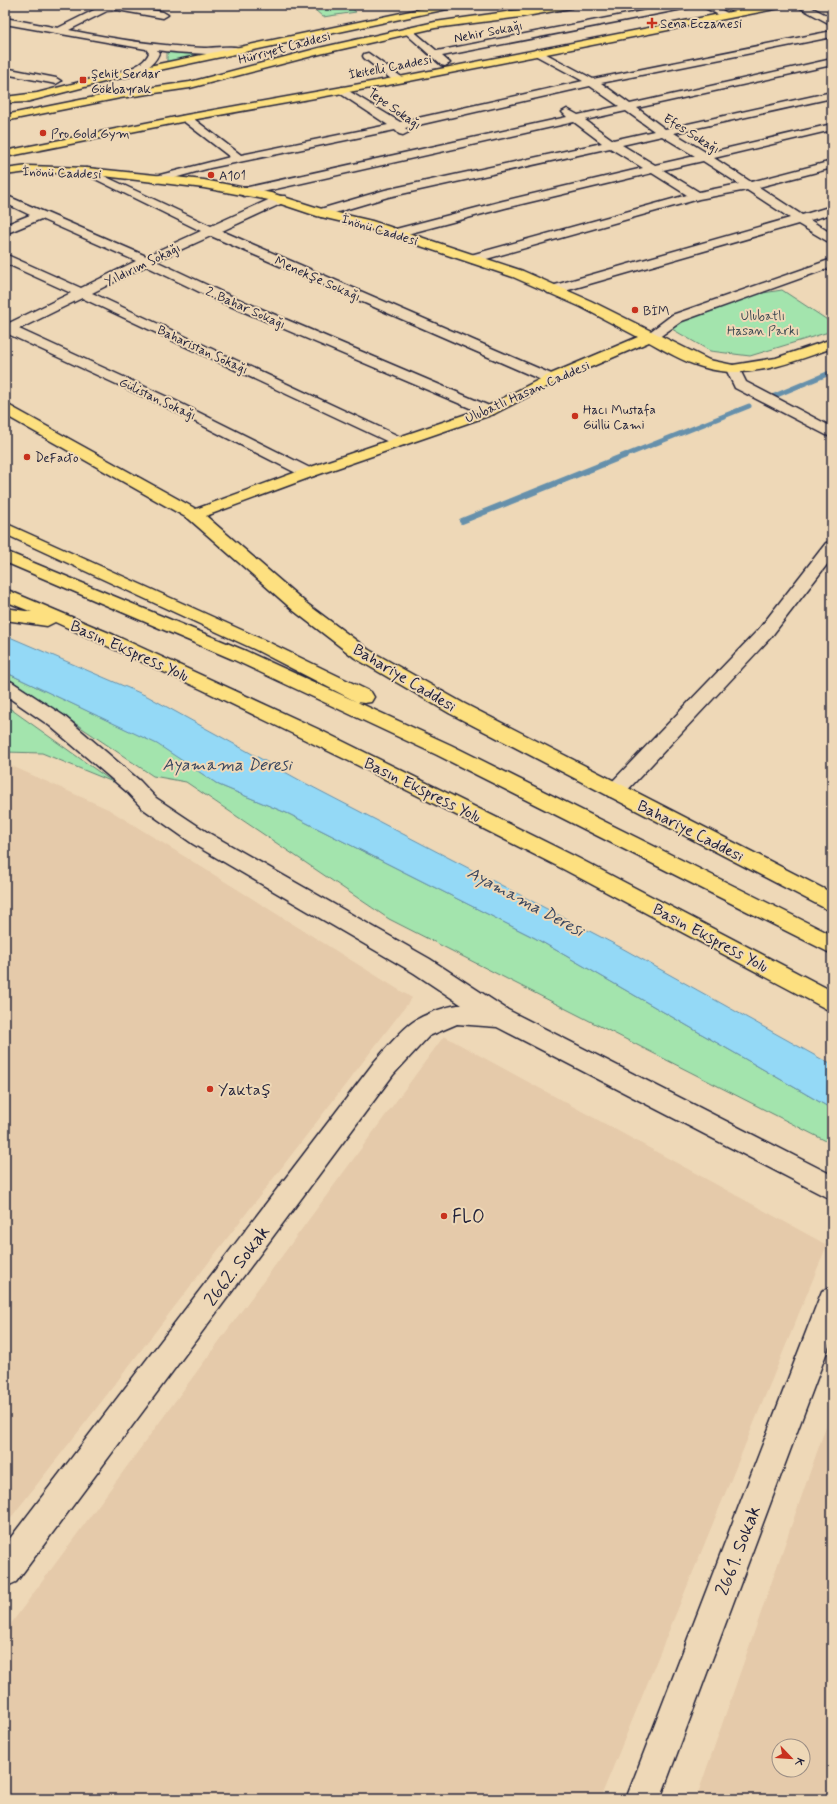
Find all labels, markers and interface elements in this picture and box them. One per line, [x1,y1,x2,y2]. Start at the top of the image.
place label: Sena Eczanesi [660,16,742,33]
street label: Nehir Sokağı [452,17,524,47]
marker: Sena Eczanesi [647,18,657,28]
street label: Hürriyet Caddesi [236,28,332,69]
street label: İkitelli Caddesi [347,51,433,84]
place label: Şehit Serdar Gökbayrak [91,66,161,98]
marker: Şehit Serdar Gökbayrak [78,75,88,85]
street label: Tepe Sokağı [364,85,424,134]
street label: Efes Sokağı [660,110,723,158]
place label: Pro Gold Gym [51,126,130,143]
marker: Pro Gold Gym [38,128,48,138]
street label: İnönü Caddesi [22,164,102,183]
place label: A101 [219,168,246,185]
marker: A101 [206,170,216,180]
street label: İnönü Caddesi [339,211,420,250]
street label: Yıldırım Sokağı [102,240,183,291]
street label: Menekşe Sokağı [272,253,363,306]
street label: 2. Bahar Sokağı [203,283,288,334]
place label: BİM [643,303,669,320]
marker: BİM [630,305,640,315]
park label: Ulubatlı Hasan Parkı [727,308,799,340]
street label: Baharistan Sokağı [154,322,250,379]
street label: Ulubatlı Hasan Caddesi [463,357,593,428]
street label: Gülistan Sokağı [116,374,199,425]
place label: Hacı Mustafa Güllü Cami [583,402,656,434]
marker: Hacı Mustafa Güllü Cami [570,411,580,421]
place label: DeFacto [35,450,79,467]
marker: DeFacto [22,452,32,462]
street label: Basın Ekspress Yolu [67,616,192,687]
street label: Bahariye Caddesi [349,639,460,718]
street label: Basın Ekspress Yolu [360,753,484,828]
water label: Ayamama Deresi [162,754,294,776]
street label: Bahariye Caddesi [634,796,747,867]
water label: Ayamama Deresi [463,862,590,943]
street label: Basın Ekspress Yolu [649,899,772,978]
place label: Yaktaş [218,1080,271,1101]
marker: Yaktaş [205,1084,215,1094]
place label: FLO [452,1205,485,1230]
marker: FLO [439,1211,449,1221]
street label: 2662. Sokak [199,1220,276,1311]
street label: 2661. Sokak [710,1502,767,1599]
north arrow [771,1738,811,1778]
text: K [791,1755,807,1768]

